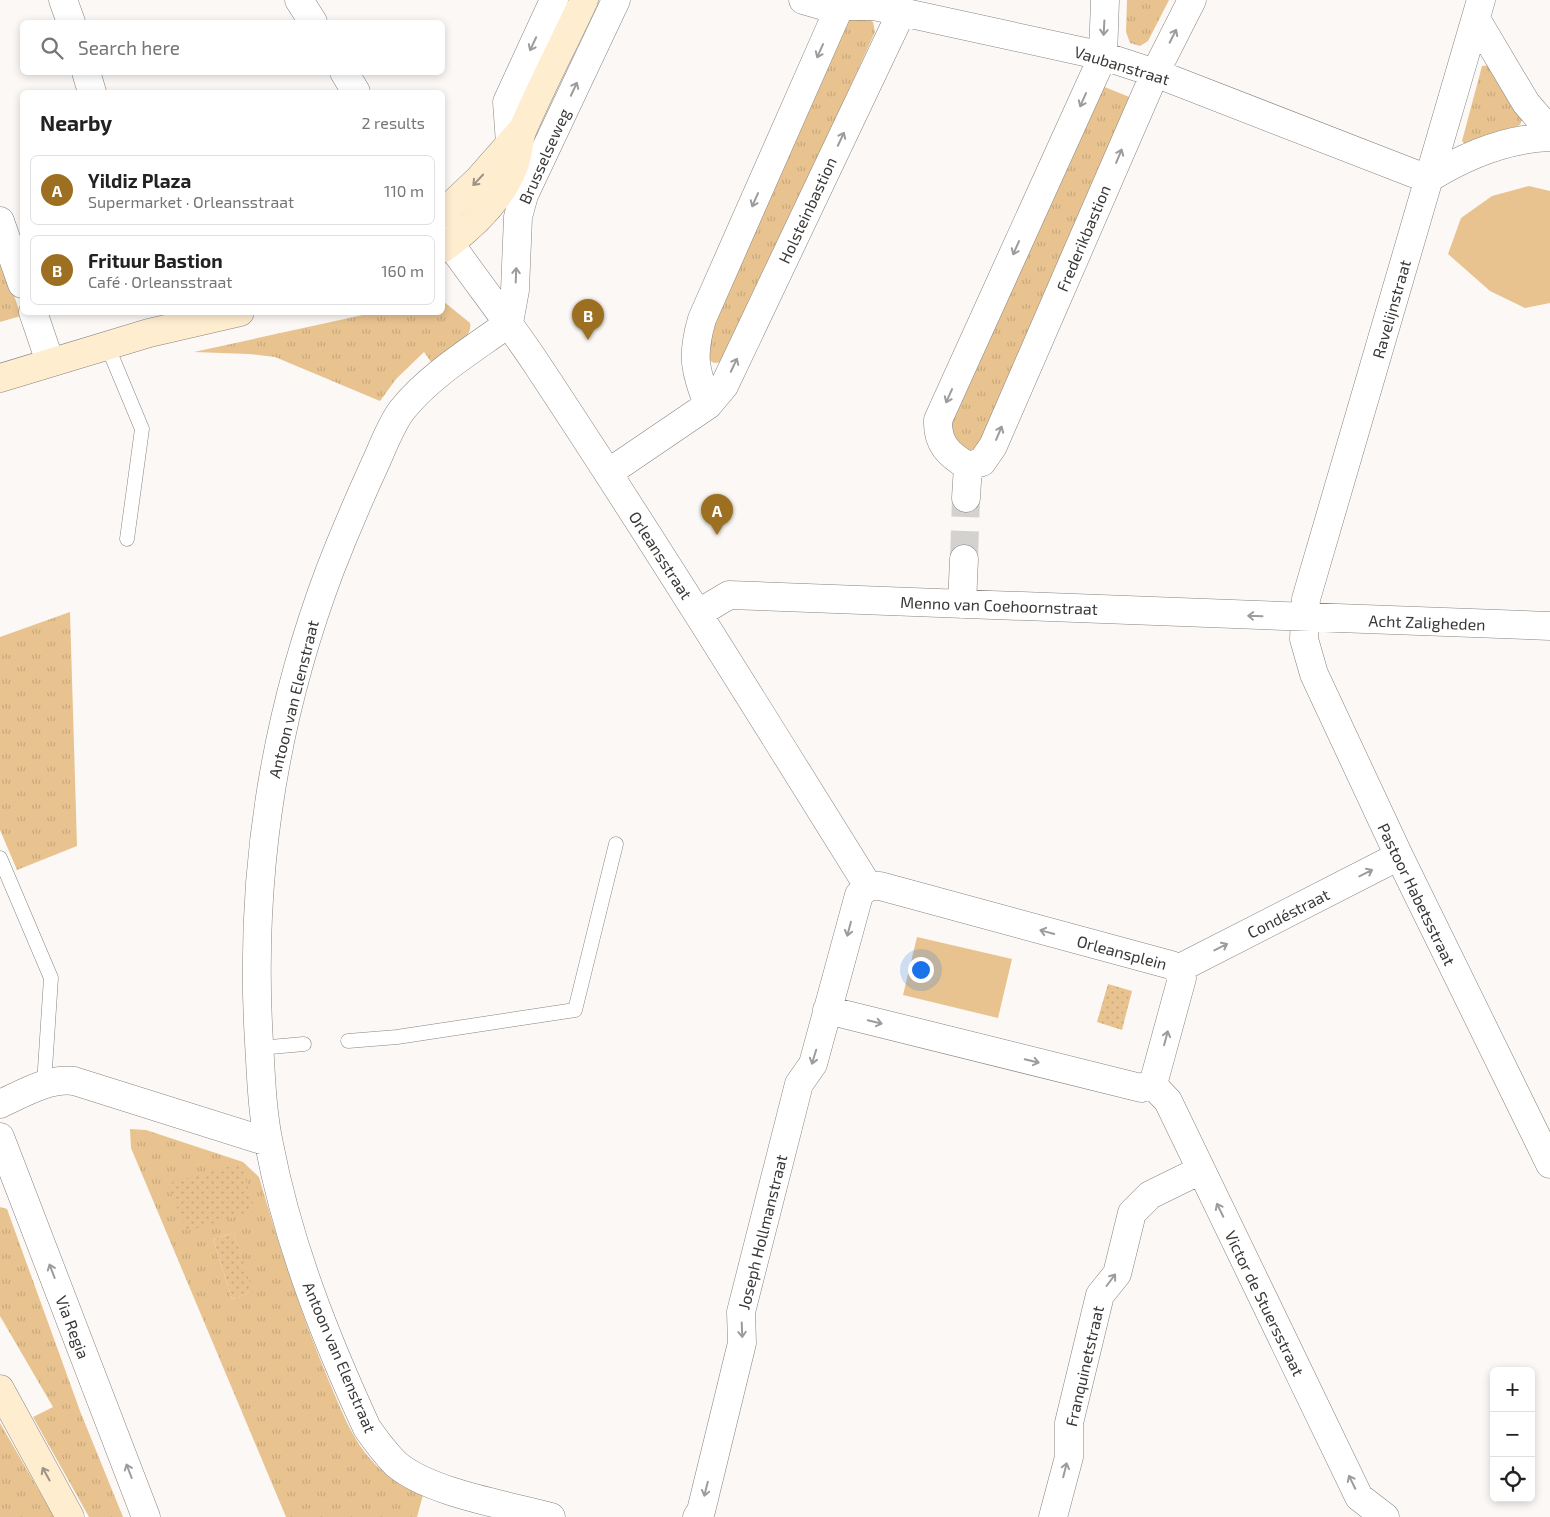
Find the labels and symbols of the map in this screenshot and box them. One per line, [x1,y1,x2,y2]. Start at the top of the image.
one-way arrow [1100,20,1109,36]
one-way arrow [1168,29,1178,44]
one-way arrow [528,36,538,51]
street label: Vaubanstraat [1072,41,1172,89]
one-way arrow [815,43,825,58]
one-way arrow [570,82,579,97]
one-way arrow [1077,92,1087,107]
street label: Brusselseweg [514,105,574,207]
one-way arrow [837,132,846,147]
one-way arrow [1114,149,1124,164]
street label: Holsteinbastion [774,154,840,266]
one-way arrow [472,173,484,186]
street label: Frederikbastion [1052,182,1114,294]
one-way arrow [749,192,759,207]
one-way arrow [1011,240,1020,255]
street label: Ravelijnstraat [1368,257,1415,361]
one-way arrow [511,267,521,284]
pin: B [572,299,604,340]
one-way arrow [730,358,739,373]
one-way arrow [944,388,953,403]
one-way arrow [994,426,1004,441]
pin: A [701,494,733,535]
street label: Orleansstraat [626,507,696,603]
street label: Menno van Coehoornstraat [900,592,1098,618]
street label: Acht Zaligheden [1368,610,1486,634]
one-way arrow [1247,611,1264,621]
street label: Antoon van Elenstraat [264,618,322,780]
street label: Pastoor Habetsstraat [1374,820,1460,968]
one-way arrow [1358,868,1373,877]
street label: Condéstraat [1244,884,1332,942]
one-way arrow [844,921,854,937]
one-way arrow [1040,926,1056,936]
street label: Orleansplein [1075,931,1169,973]
one-way arrow [1214,942,1229,952]
your location [908,957,934,983]
one-way arrow [866,1018,882,1027]
one-way arrow [1162,1030,1171,1046]
one-way arrow [809,1049,818,1064]
one-way arrow [1024,1057,1040,1066]
street label: Joseph Hollmanstraat [734,1153,790,1311]
one-way arrow [1215,1203,1224,1218]
street label: Victor de Stuersstraat [1222,1227,1308,1379]
one-way arrow [47,1264,56,1279]
one-way arrow [1106,1274,1117,1287]
street label: Antoon van Elenstraat [300,1279,380,1435]
street label: Via Regia [52,1293,94,1361]
street label: Franquinetstraat [1061,1304,1107,1428]
one-way arrow [737,1322,746,1338]
one-way arrow [1061,1462,1071,1478]
one-way arrow [124,1464,133,1480]
one-way arrow [41,1467,51,1482]
one-way arrow [1347,1475,1357,1490]
one-way arrow [701,1480,711,1496]

